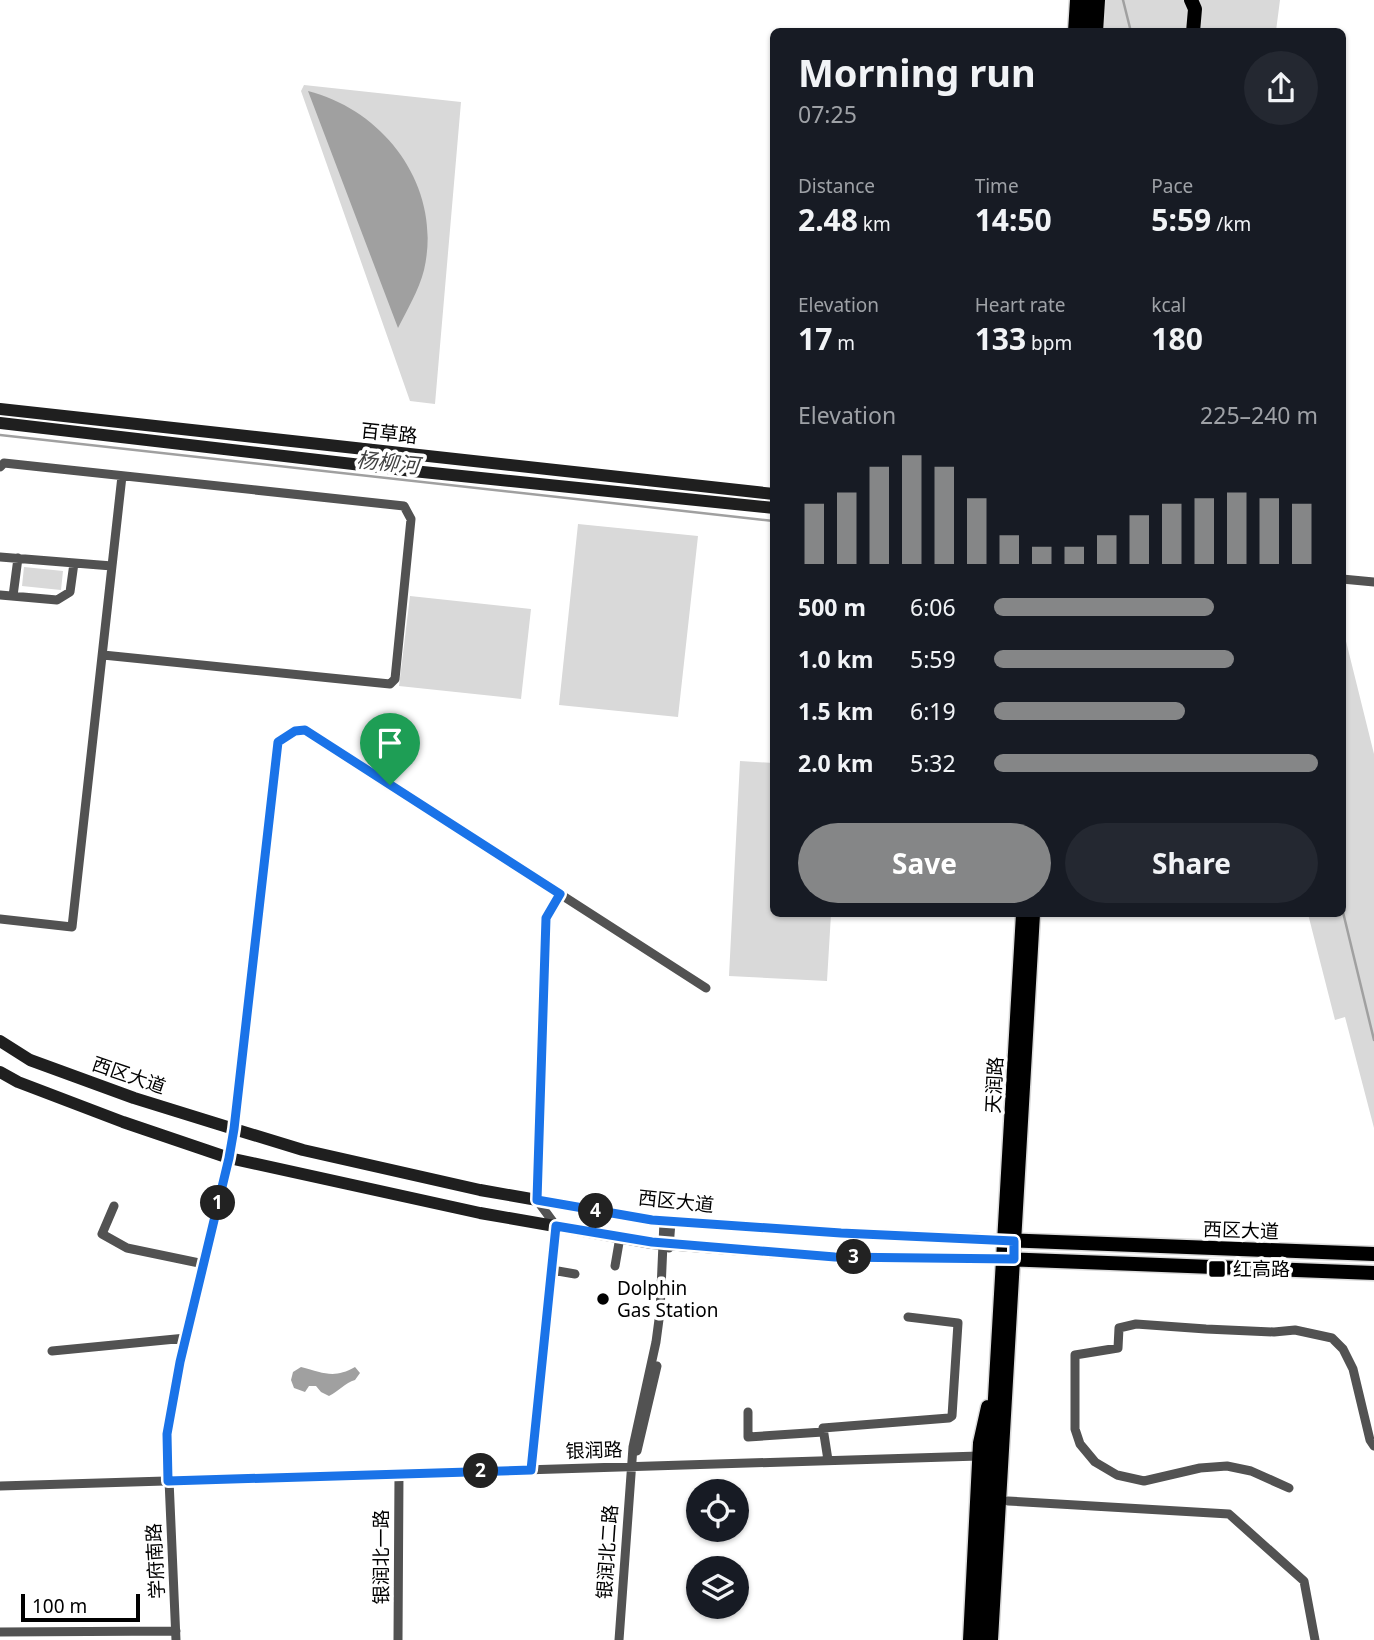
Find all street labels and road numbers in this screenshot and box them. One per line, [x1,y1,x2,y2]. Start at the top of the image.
street label: 百草路 [359,417,419,449]
street label: 西区大道 [89,1050,169,1100]
street label: 天润路 [980,1056,1008,1114]
street label: 西区大道 [637,1184,715,1218]
street label: 西区大道 [1203,1216,1279,1244]
street label: 银润路 [565,1436,623,1464]
street label: 银润北二路 [591,1504,623,1600]
street label: 银润北一路 [368,1509,394,1605]
street label: 学府南路 [140,1522,170,1600]

